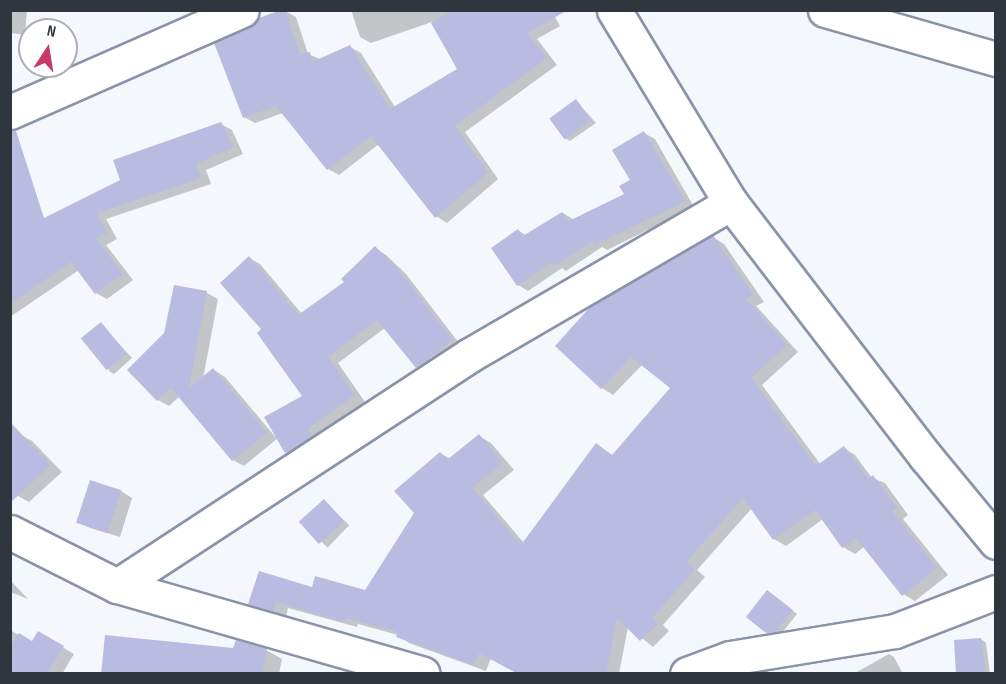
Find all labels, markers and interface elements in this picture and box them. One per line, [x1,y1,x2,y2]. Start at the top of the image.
north arrow [18,18,78,78]
text: N [45,22,58,42]

